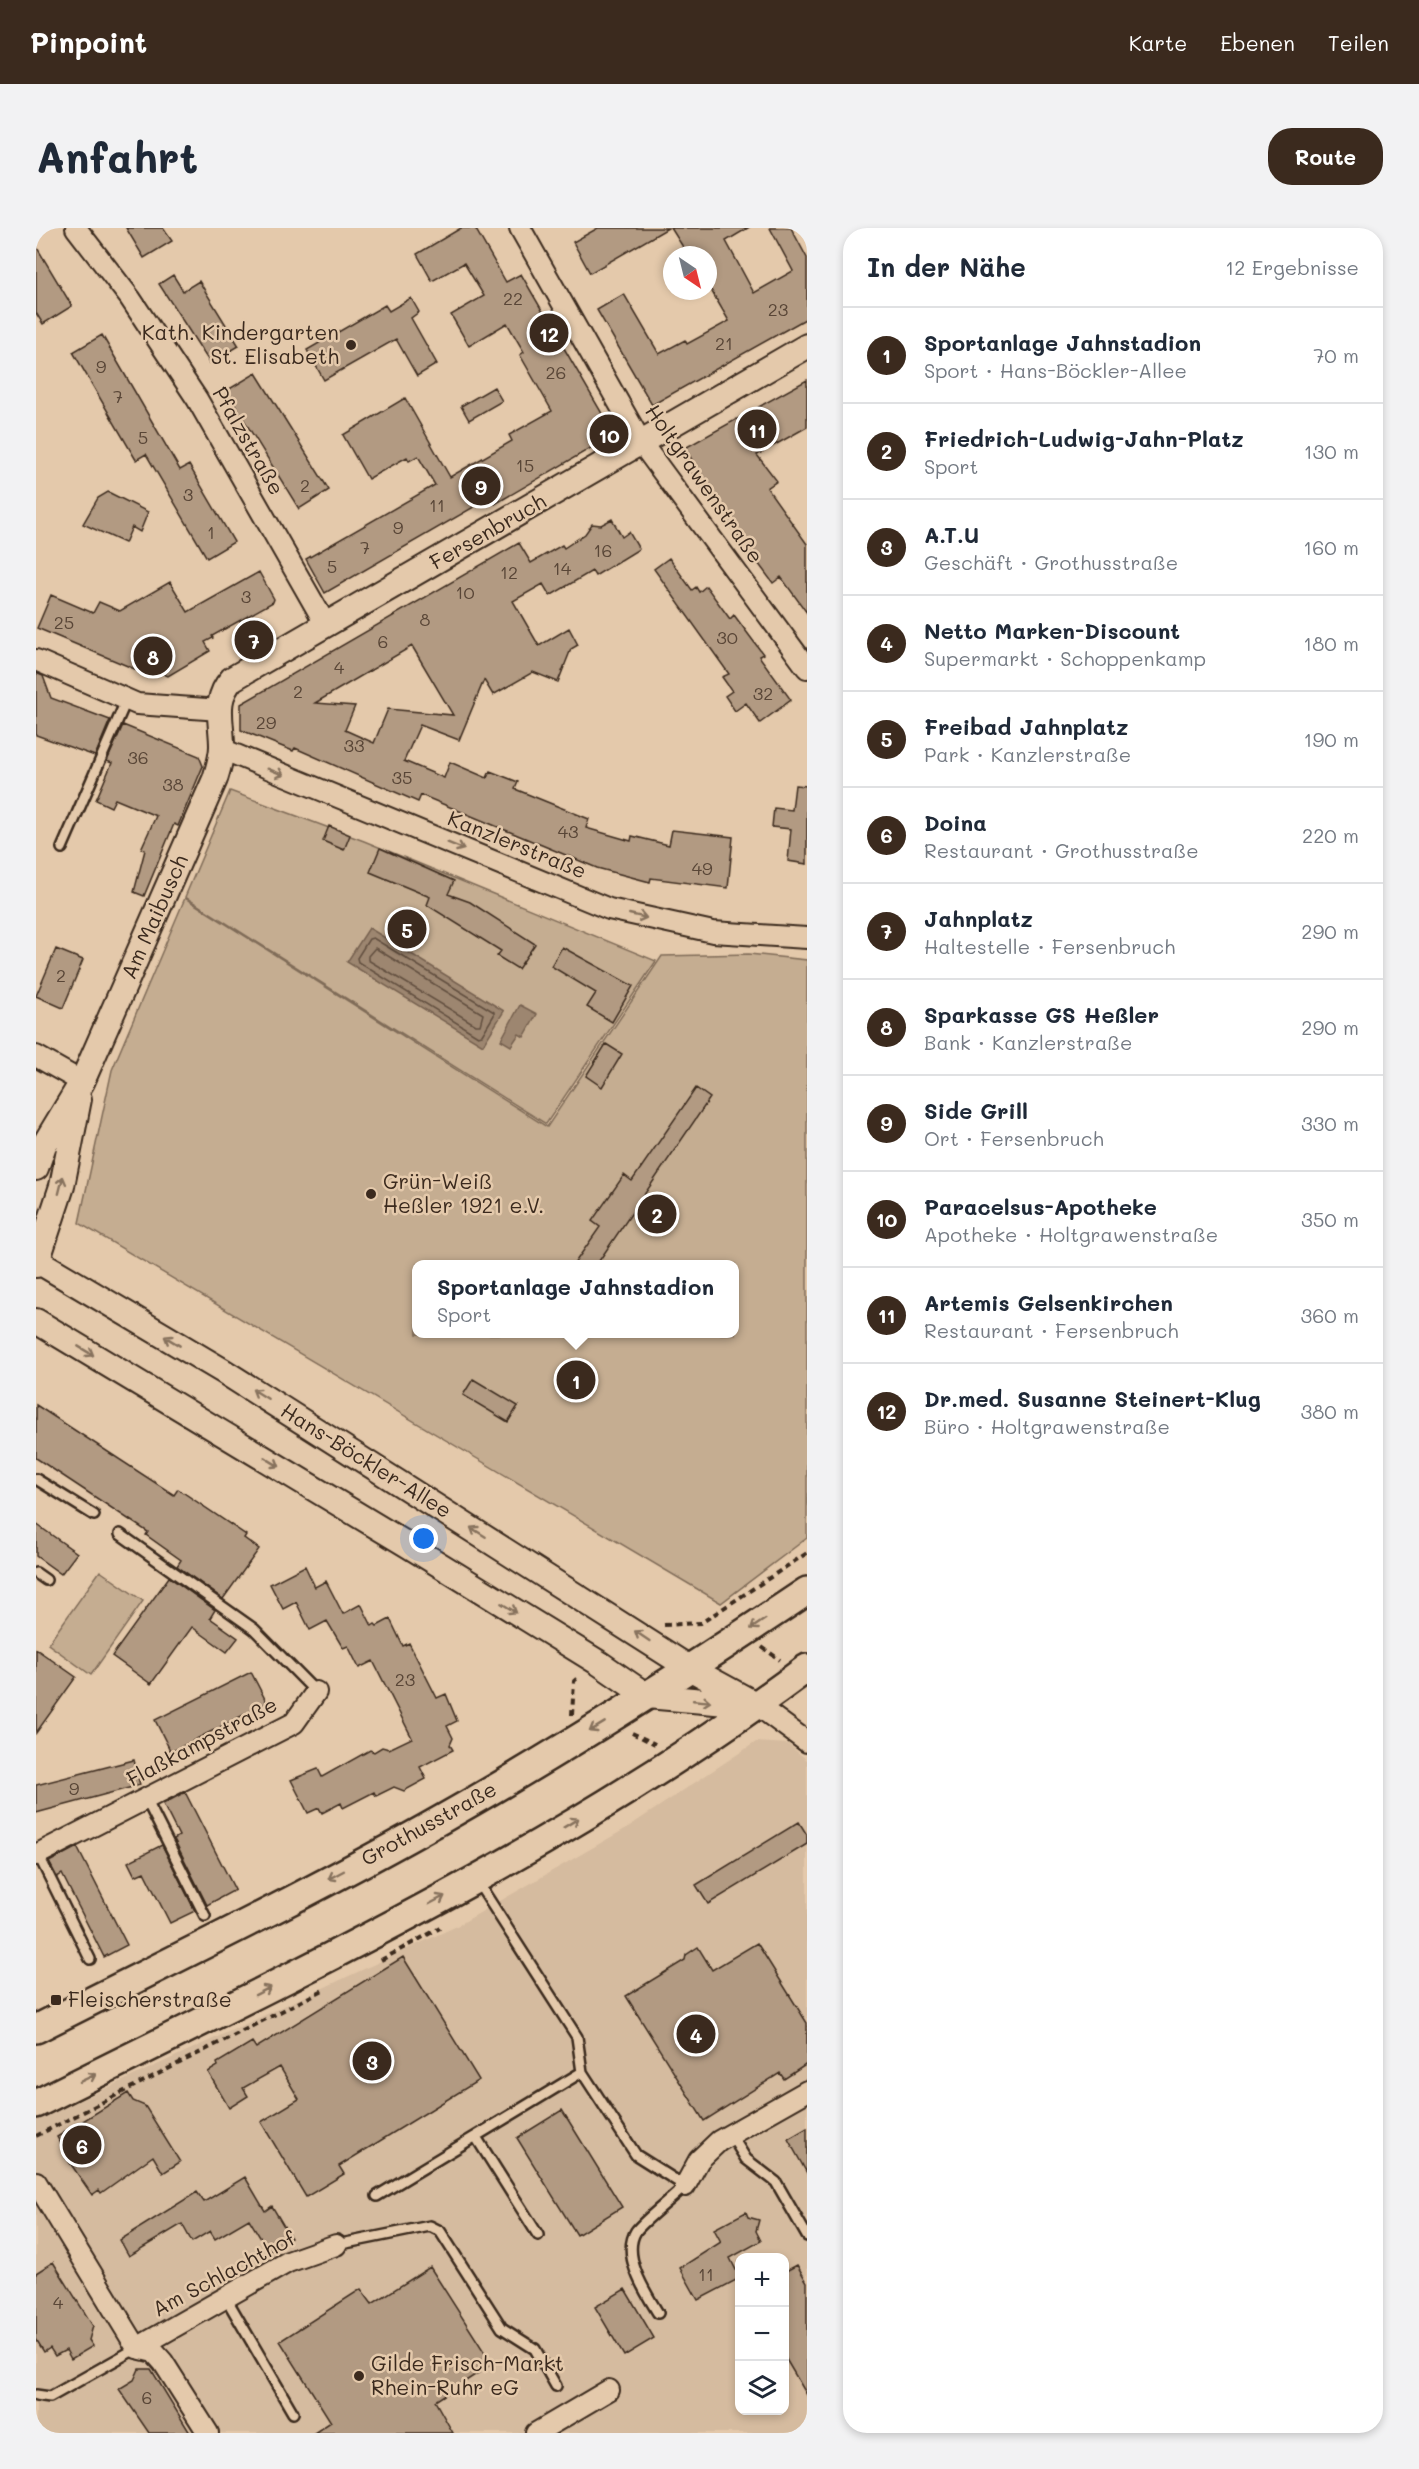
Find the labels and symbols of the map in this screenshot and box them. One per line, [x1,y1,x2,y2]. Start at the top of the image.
north arrow [663,246,717,300]
house number: 22 [503,286,523,310]
house number: 23 [768,297,788,321]
pin: 12 [530,310,568,356]
place label: Kath. Kindergarten St. Elisabeth [142,318,339,369]
house number: 21 [715,331,733,355]
marker: Kath. Kindergarten St. Elisabeth [344,338,358,352]
house number: 9 [96,354,107,378]
house number: 26 [546,360,566,384]
street label: Pfalzstraße [208,381,291,499]
house number: 7 [113,384,123,408]
street label: Holtgrawenstraße [640,398,770,568]
pin: 11 [738,406,776,452]
pin: 10 [590,412,628,456]
house number: 5 [138,425,148,449]
house number: 15 [516,453,534,477]
pin: 9 [462,464,500,508]
house number: 2 [300,473,310,497]
house number: 3 [183,482,193,506]
street label: Fersenbruch [424,487,550,575]
house number: 11 [429,493,445,517]
house number: 9 [393,515,404,539]
house number: 1 [207,520,215,544]
house number: 7 [360,535,370,559]
house number: 16 [594,538,612,562]
house number: 5 [327,554,337,578]
house number: 14 [553,556,572,580]
house number: 12 [500,560,518,584]
house number: 10 [455,580,475,604]
house number: 3 [241,584,251,608]
house number: 8 [420,607,431,631]
house number: 25 [54,610,74,634]
pin: 7 [234,618,274,662]
house number: 30 [716,625,738,649]
house number: 6 [378,629,388,653]
pin: 8 [134,634,172,678]
house number: 4 [334,655,345,679]
house number: 2 [293,679,303,703]
house number: 32 [753,681,773,705]
house number: 29 [256,710,277,734]
house number: 33 [343,733,365,757]
house number: 36 [127,745,149,769]
house number: 35 [391,765,413,789]
one-way arrow [266,767,285,778]
house number: 38 [162,772,184,796]
street label: Kanzlerstraße [444,803,591,884]
house number: 43 [557,819,579,843]
one-way arrow [446,841,465,852]
street label: Am Maibusch [114,850,193,983]
house number: 49 [691,856,713,880]
pin: 5 [388,906,427,952]
one-way arrow [628,911,647,923]
house number: 2 [56,963,66,987]
place label: Grün-Weiß Heßler 1921 e.V. [383,1167,544,1218]
one-way arrow [56,1176,68,1195]
marker: Grün-Weiß Heßler 1921 e.V. [364,1187,378,1201]
pin: 2 [638,1192,676,1236]
one-way arrow [164,1335,181,1347]
one-way arrow [77,1346,94,1358]
pin: 1 [556,1358,596,1402]
one-way arrow [251,1387,268,1400]
street label: Hans-Böckler-Allee [276,1396,457,1523]
one-way arrow [263,1456,280,1468]
your location [409,1524,438,1553]
one-way arrow [470,1525,487,1537]
one-way arrow [500,1602,517,1614]
one-way arrow [750,1617,767,1630]
one-way arrow [635,1630,651,1642]
house number: 23 [395,1667,415,1691]
street label: Flaßkampstraße [121,1690,281,1792]
one-way arrow [692,1696,712,1707]
one-way arrow [589,1721,606,1733]
street label: Grothusstraße [356,1774,501,1871]
house number: 9 [69,1776,80,1800]
one-way arrow [562,1817,579,1829]
one-way arrow [328,1870,346,1881]
one-way arrow [428,1894,445,1906]
place label: Fleischerstraße [68,1985,232,2012]
one-way arrow [254,1985,271,1997]
marker: Fleischerstraße [49,1993,63,2007]
pin: 4 [676,2012,716,2056]
pin: 3 [352,2038,392,2084]
one-way arrow [79,2072,97,2083]
pin: 6 [62,2122,102,2168]
street label: Am Schlachthof [147,2223,300,2322]
house number: 11 [698,2262,714,2286]
house number: 4 [53,2290,64,2314]
place label: Gilde Frisch-Markt Rhein-Ruhr eG [371,2349,564,2400]
marker: Gilde Frisch-Markt Rhein-Ruhr eG [352,2369,366,2383]
house number: 6 [142,2385,152,2409]

